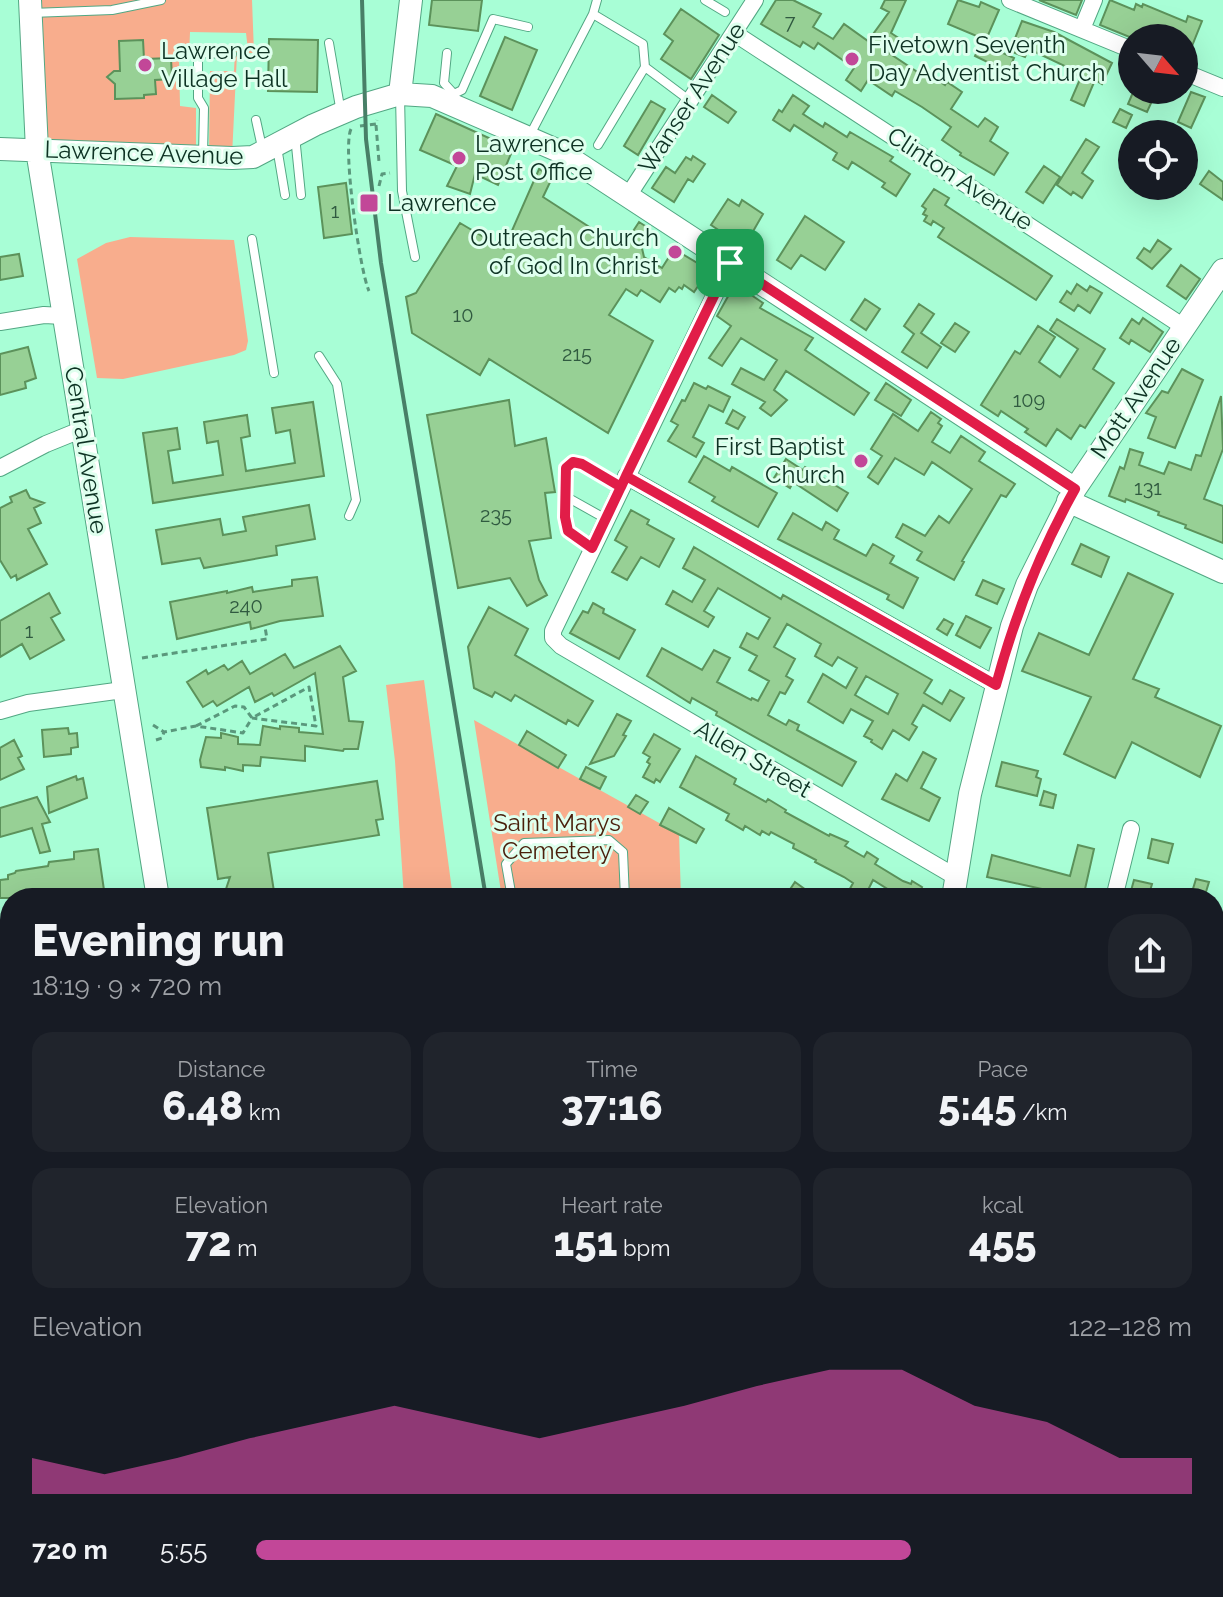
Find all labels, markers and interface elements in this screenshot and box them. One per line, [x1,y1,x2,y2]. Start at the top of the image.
house number: 7 [785,10,796,34]
street label: Wanser Avenue [632,17,751,179]
north arrow [1118,24,1198,104]
map controls [1118,24,1198,200]
place label: Fivetown Seventh Day Adventist Church [868,30,1106,87]
place label: Lawrence Village Hall [161,36,288,93]
marker: Fivetown Seventh Day Adventist Church [843,50,861,68]
marker: Lawrence Village Hall [136,56,154,74]
button: locate [1118,120,1198,200]
street label: Clinton Avenue [882,121,1039,236]
place label: Lawrence Post Office [475,129,593,186]
street label: Lawrence Avenue [44,135,244,170]
marker: Lawrence Post Office [450,149,468,167]
place label: Lawrence [387,188,496,217]
marker: Lawrence [358,192,380,214]
house number: 1 [331,199,340,223]
place label: Outreach Church of God In Christ [470,223,659,280]
pin [696,229,764,297]
icon: arrive [708,241,752,285]
marker: Outreach Church of God In Christ [666,243,684,261]
house number: 10 [453,303,473,327]
street label: Mott Avenue [1084,331,1187,464]
house number: 215 [562,342,592,366]
street label: Central Avenue [59,364,114,536]
house number: 109 [1013,388,1045,412]
place label: First Baptist Church [715,432,845,489]
marker: First Baptist Church [852,452,870,470]
house number: 131 [1134,476,1162,500]
house number: 235 [480,503,512,527]
house number: 240 [229,594,263,618]
house number: 1 [25,619,34,643]
street label: Allen Street [690,714,817,804]
park label: Saint Marys Cemetery [493,808,621,865]
button: share [1108,914,1192,998]
text: Evening run [32,915,285,966]
text: 18:19 · 9 × 720 m [32,971,222,1001]
text: Distance [177,1056,265,1082]
text: Time [586,1056,638,1082]
text: Pace [977,1056,1028,1082]
text: 6.48 [162,1082,243,1129]
text: 37:16 [561,1082,663,1129]
text: 5:45 [938,1082,1017,1129]
text: km [243,1099,281,1125]
text: /km [1017,1099,1067,1125]
text: Elevation [175,1192,268,1218]
text: Heart rate [561,1192,663,1218]
text: kcal [982,1192,1023,1218]
text: 72 [185,1218,232,1265]
text: 151 [554,1218,617,1265]
text: 455 [969,1218,1037,1265]
text: m [232,1235,257,1261]
text: bpm [617,1235,670,1261]
text: Elevation [32,1312,142,1342]
text: 122–128 m [1069,1312,1192,1342]
text: 720 m [32,1535,108,1565]
text: 5:55 [160,1535,207,1565]

